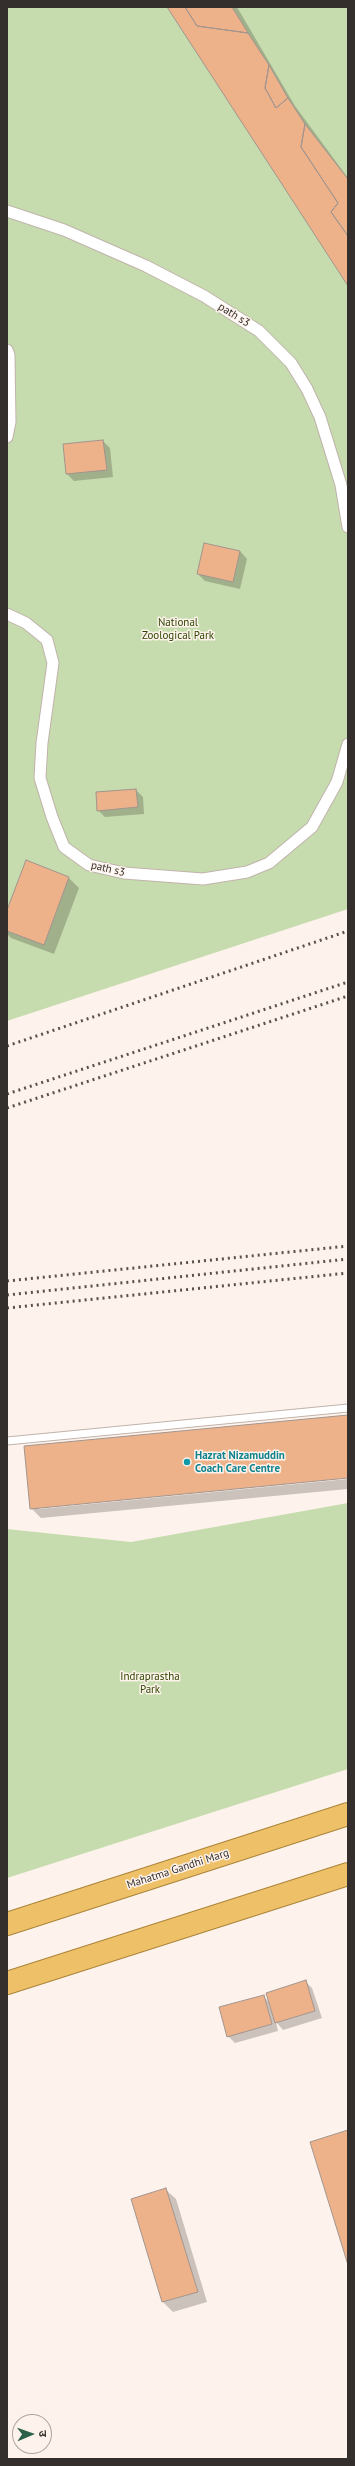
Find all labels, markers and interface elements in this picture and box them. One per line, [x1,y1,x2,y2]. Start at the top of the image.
street label: path s3 [216,300,252,330]
park label: National Zoological Park [142,616,214,642]
street label: path s3 [90,859,126,879]
place label: Hazrat Nizamuddin Coach Care Centre [195,1449,285,1475]
marker: Hazrat Nizamuddin Coach Care Centre [182,1457,192,1467]
park label: Indraprastha Park [120,1670,180,1696]
street label: Mahatma Gandhi Marg [125,1846,231,1892]
north arrow [12,2414,52,2454]
text: उ [36,2430,50,2437]

